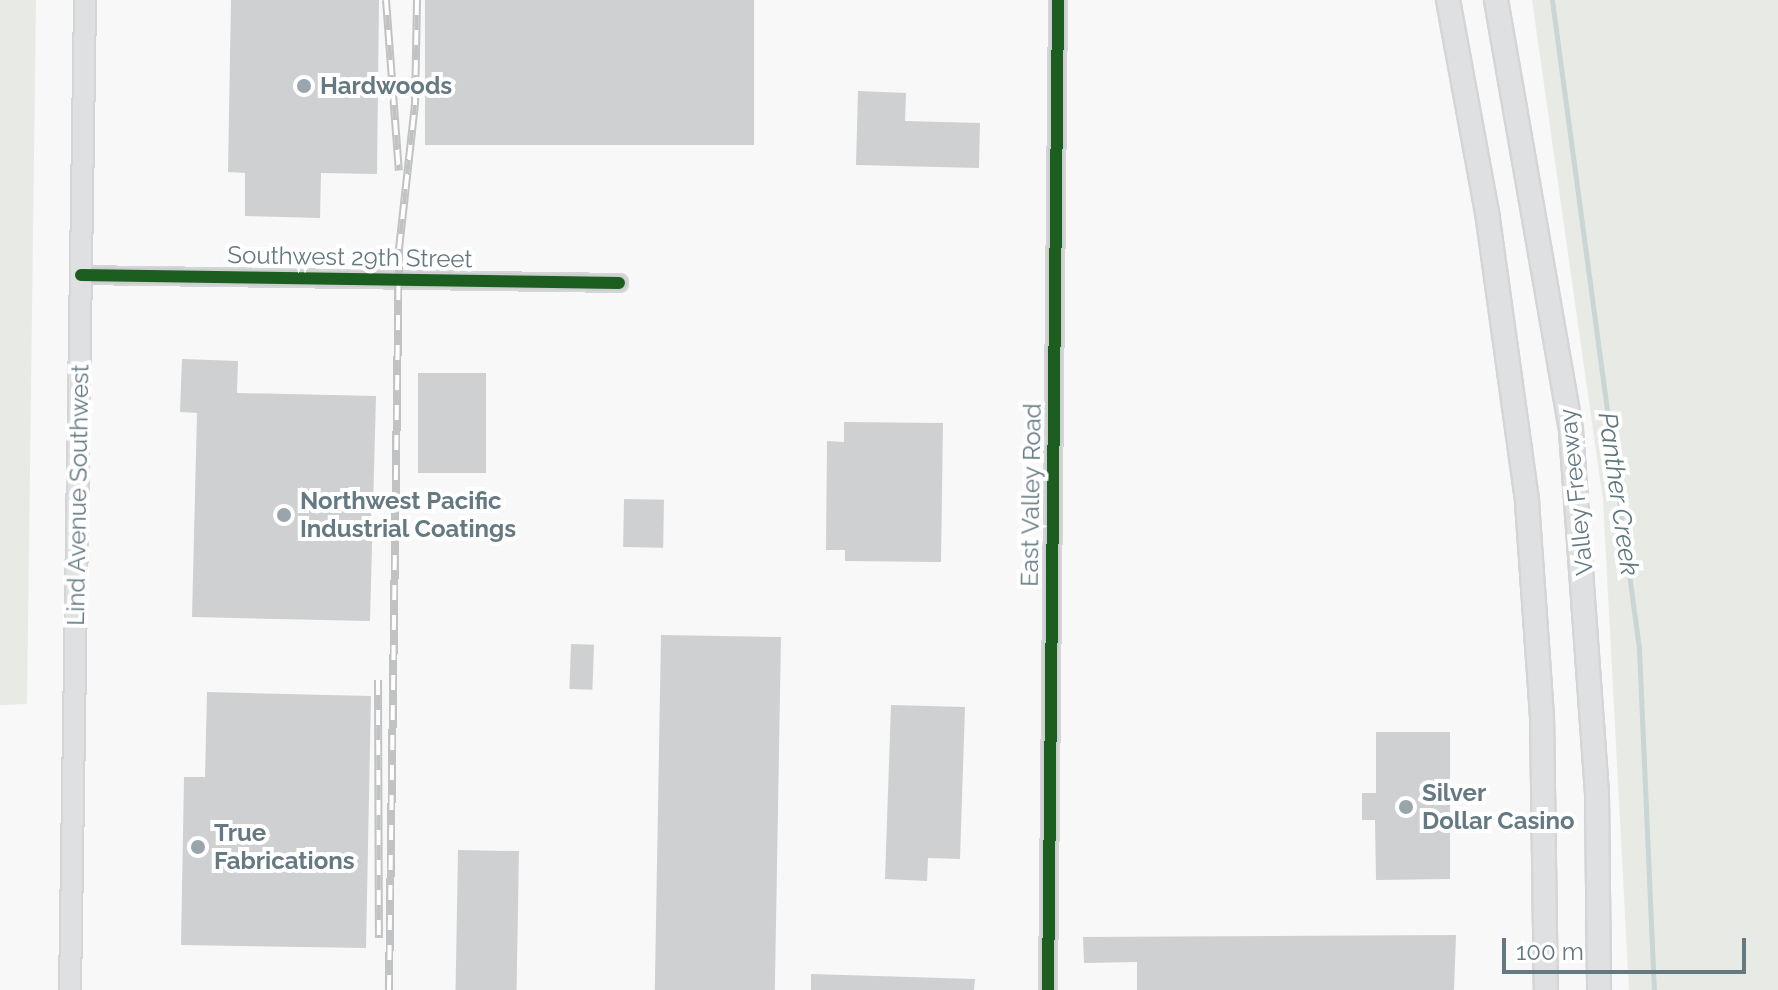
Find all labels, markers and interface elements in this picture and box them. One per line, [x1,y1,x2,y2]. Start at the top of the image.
place label: Hardwoods [320,72,452,100]
marker: Hardwoods [295,77,313,95]
street label: Southwest 29th Street [227,240,473,274]
street label: Lind Avenue Southwest [61,364,95,626]
street label: East Valley Road [1015,402,1047,588]
street label: Valley Freeway [1553,407,1599,577]
water label: Panther Creek [1591,410,1645,578]
place label: Northwest Pacific Industrial Coatings [300,487,517,543]
marker: Northwest Pacific Industrial Coatings [275,506,293,524]
place label: Silver Dollar Casino [1422,779,1575,835]
marker: Silver Dollar Casino [1397,798,1415,816]
place label: True Fabrications [214,819,355,875]
marker: True Fabrications [189,838,207,856]
scale bar [1506,922,1750,972]
text: 100 m [1516,937,1584,966]

